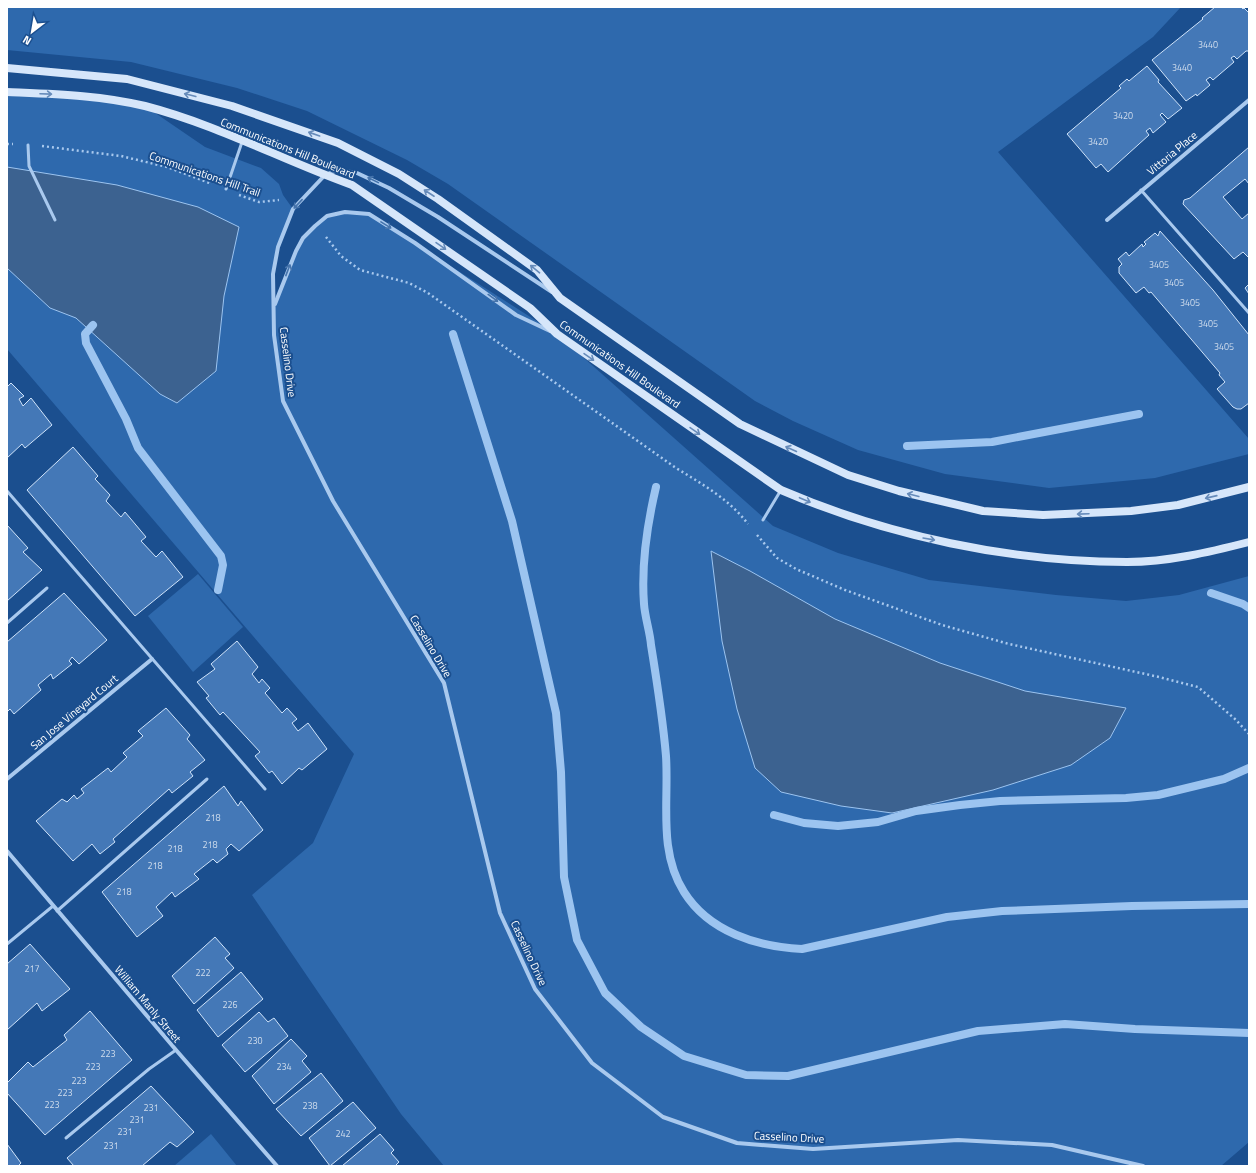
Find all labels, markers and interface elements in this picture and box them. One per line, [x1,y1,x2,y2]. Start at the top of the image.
north arrow [12,12,52,52]
text: N [19,32,34,49]
house number: 3440 [1198,38,1218,51]
house number: 3440 [1172,61,1192,74]
one-way arrow [39,90,52,97]
one-way arrow [184,91,197,98]
house number: 3420 [1113,109,1133,122]
street label: Communications Hill Boulevard [218,114,358,182]
street label: Vittoria Place [1143,127,1201,179]
one-way arrow [307,130,320,137]
house number: 3420 [1088,135,1108,148]
street label: Communications Hill Trail [147,147,263,201]
one-way arrow [368,176,380,183]
one-way arrow [423,189,435,197]
one-way arrow [293,199,303,209]
one-way arrow [380,221,392,229]
one-way arrow [435,242,446,250]
house number: 3405 [1149,258,1169,271]
one-way arrow [529,264,540,273]
one-way arrow [285,265,293,277]
house number: 3405 [1164,276,1184,289]
one-way arrow [487,294,498,303]
house number: 3405 [1180,296,1200,309]
street label: Communications Hill Boulevard [556,316,684,412]
house number: 3405 [1198,317,1218,330]
street label: Casselino Drive [276,326,300,398]
house number: 3405 [1214,340,1234,353]
one-way arrow [583,353,594,361]
one-way arrow [690,427,701,435]
one-way arrow [786,445,798,452]
one-way arrow [906,491,919,498]
one-way arrow [1205,494,1218,502]
one-way arrow [798,497,810,505]
one-way arrow [1077,510,1090,517]
one-way arrow [922,535,935,543]
street label: Casselino Drive [406,612,456,681]
street label: San Jose Vineyard Court [27,670,121,753]
house number: 218 [205,811,221,824]
house number: 218 [202,838,218,851]
house number: 218 [167,842,183,855]
house number: 218 [147,859,163,872]
house number: 218 [116,885,132,898]
street label: Casselino Drive [507,918,551,989]
house number: 217 [24,962,40,975]
street label: William Manly Street [111,962,185,1046]
house number: 222 [195,966,211,979]
house number: 226 [222,998,238,1011]
house number: 230 [247,1034,263,1047]
house number: 223 [100,1047,116,1060]
house number: 223 [85,1060,101,1073]
house number: 234 [276,1060,292,1073]
house number: 223 [71,1074,87,1087]
house number: 223 [57,1086,73,1099]
house number: 223 [44,1098,60,1111]
house number: 238 [302,1099,318,1112]
house number: 231 [143,1101,159,1114]
house number: 231 [129,1113,145,1126]
house number: 231 [117,1125,133,1138]
house number: 242 [335,1127,351,1140]
street label: Casselino Drive [753,1127,825,1147]
house number: 231 [103,1139,119,1152]

